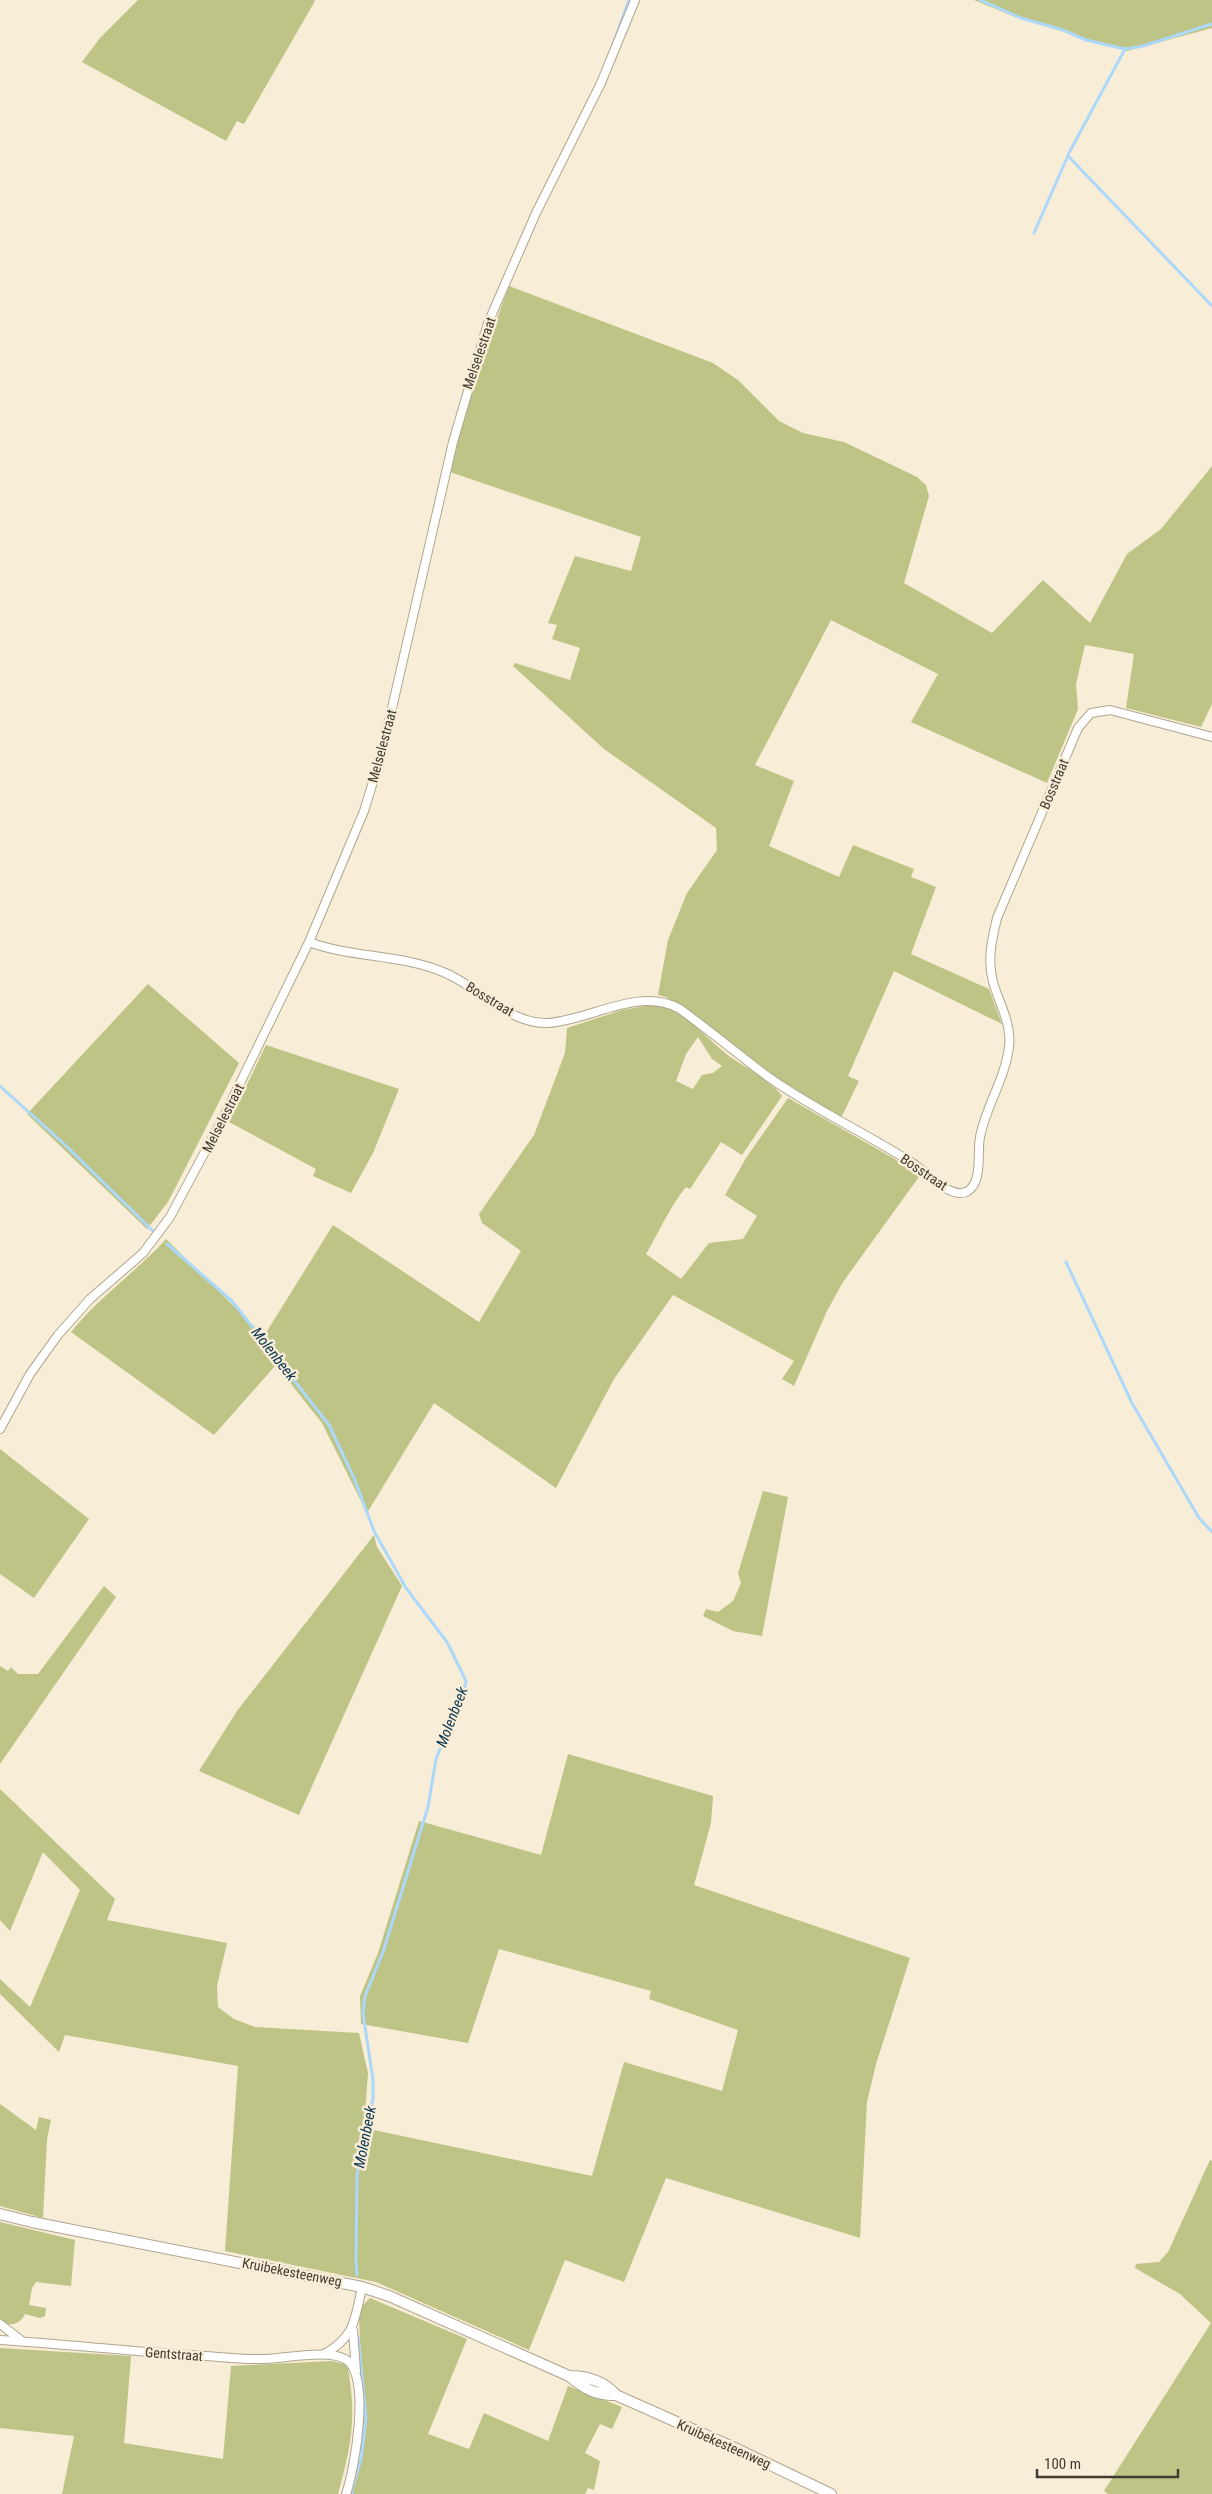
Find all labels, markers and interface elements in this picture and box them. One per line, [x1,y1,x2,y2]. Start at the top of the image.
street label: Melselestraat [459,315,499,391]
street label: Melselestraat [365,708,399,784]
street label: Bosstraat [1036,756,1072,812]
street label: Bosstraat [463,978,517,1020]
street label: Melselestraat [199,1081,247,1155]
street label: Bosstraat [897,1151,951,1193]
water label: Molenbeek [248,1324,301,1385]
water label: Molenbeek [432,1684,472,1750]
water label: Molenbeek [350,2104,380,2170]
street label: Kruibekesteenweg [241,2255,343,2289]
street label: Gentstraat [145,2344,203,2364]
street label: Kruibekesteenweg [675,2416,773,2472]
scale bar [1037,2446,1178,2478]
text: 100 m [1044,2455,1081,2473]

